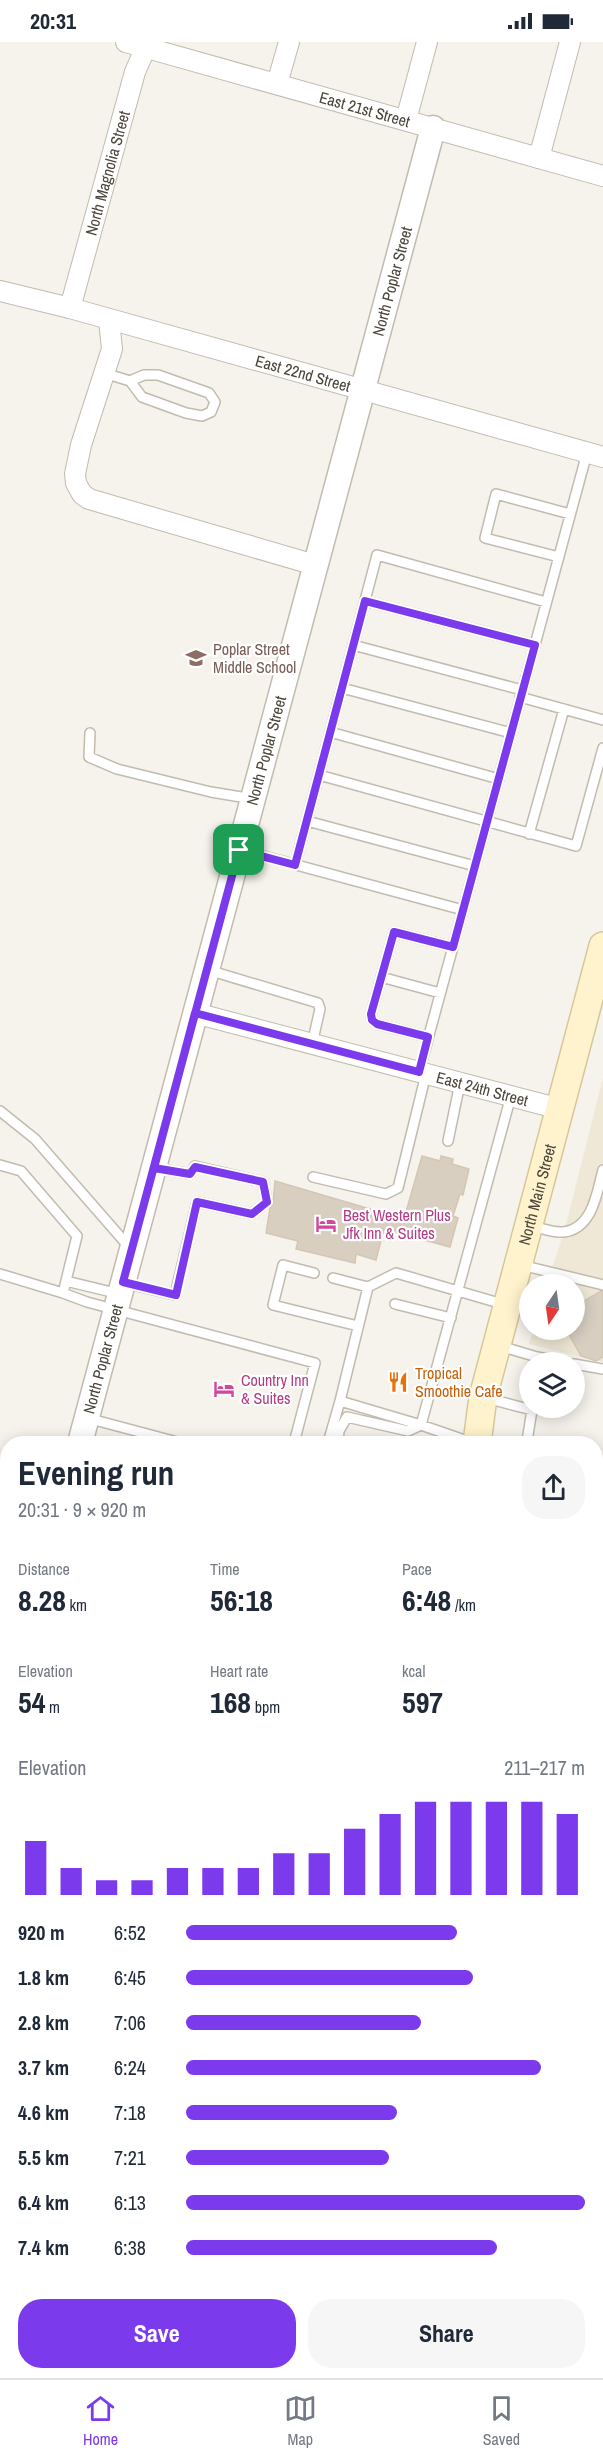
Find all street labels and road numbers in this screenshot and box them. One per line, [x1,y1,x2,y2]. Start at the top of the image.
street label: East 21st Street [317,86,413,132]
street label: North Magnolia Street [80,108,135,238]
street label: North Poplar Street [367,224,417,338]
street label: East 22nd Street [253,349,353,397]
street label: North Poplar Street [241,693,291,808]
street label: East 24th Street [434,1066,531,1111]
street label: North Main Street [513,1141,561,1247]
street label: North Poplar Street [77,1302,128,1416]

